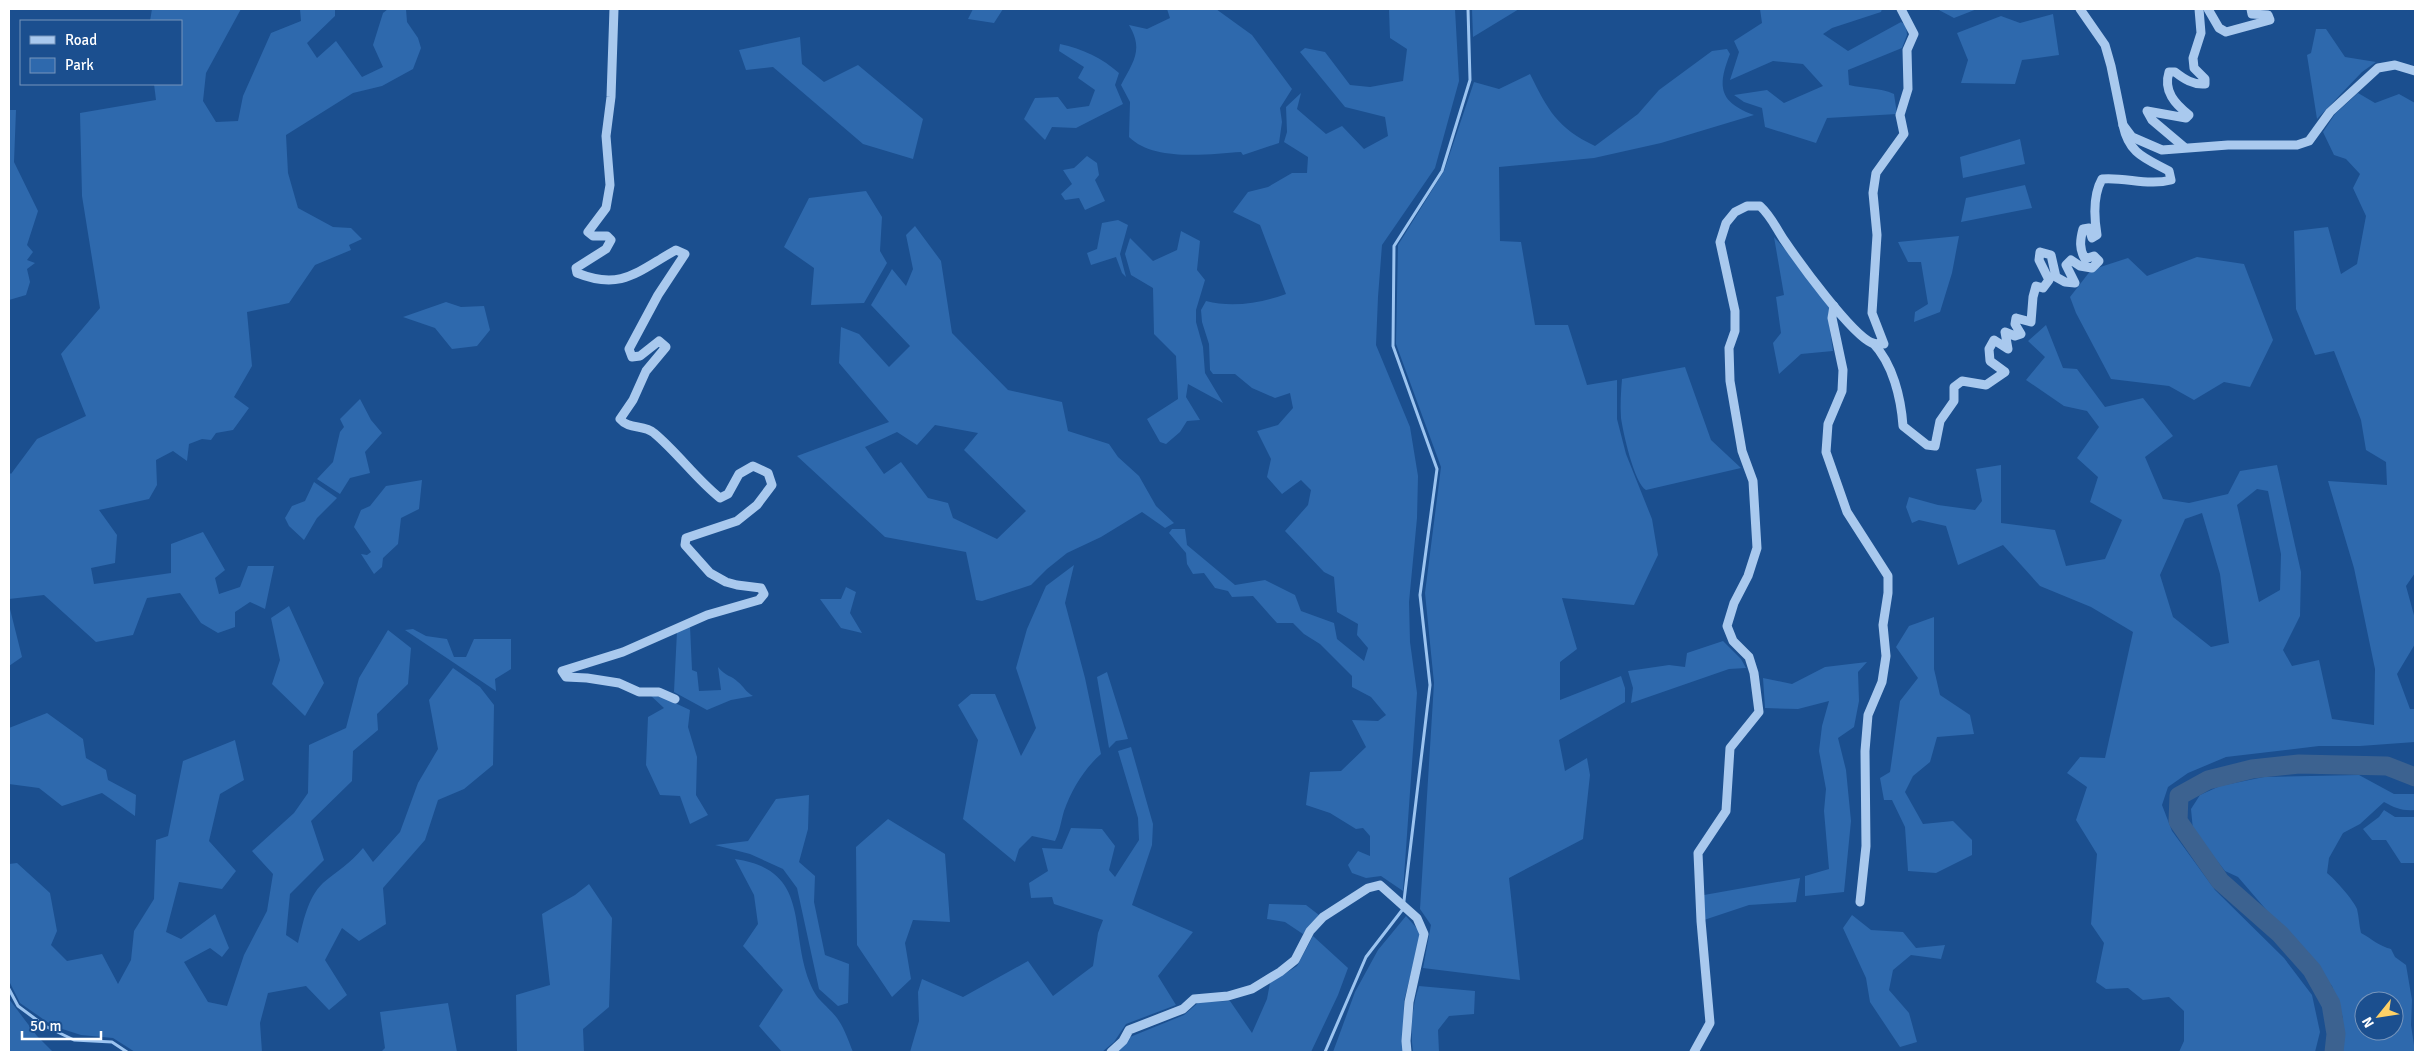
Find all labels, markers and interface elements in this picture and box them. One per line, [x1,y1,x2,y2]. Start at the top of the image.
legend [20,20,182,85]
text: Road [65,31,97,49]
text: Park [65,56,94,74]
north arrow [2354,991,2404,1041]
scale bar [22,1008,101,1040]
text: N [2358,1014,2378,1031]
text: 50 m [30,1017,61,1035]

